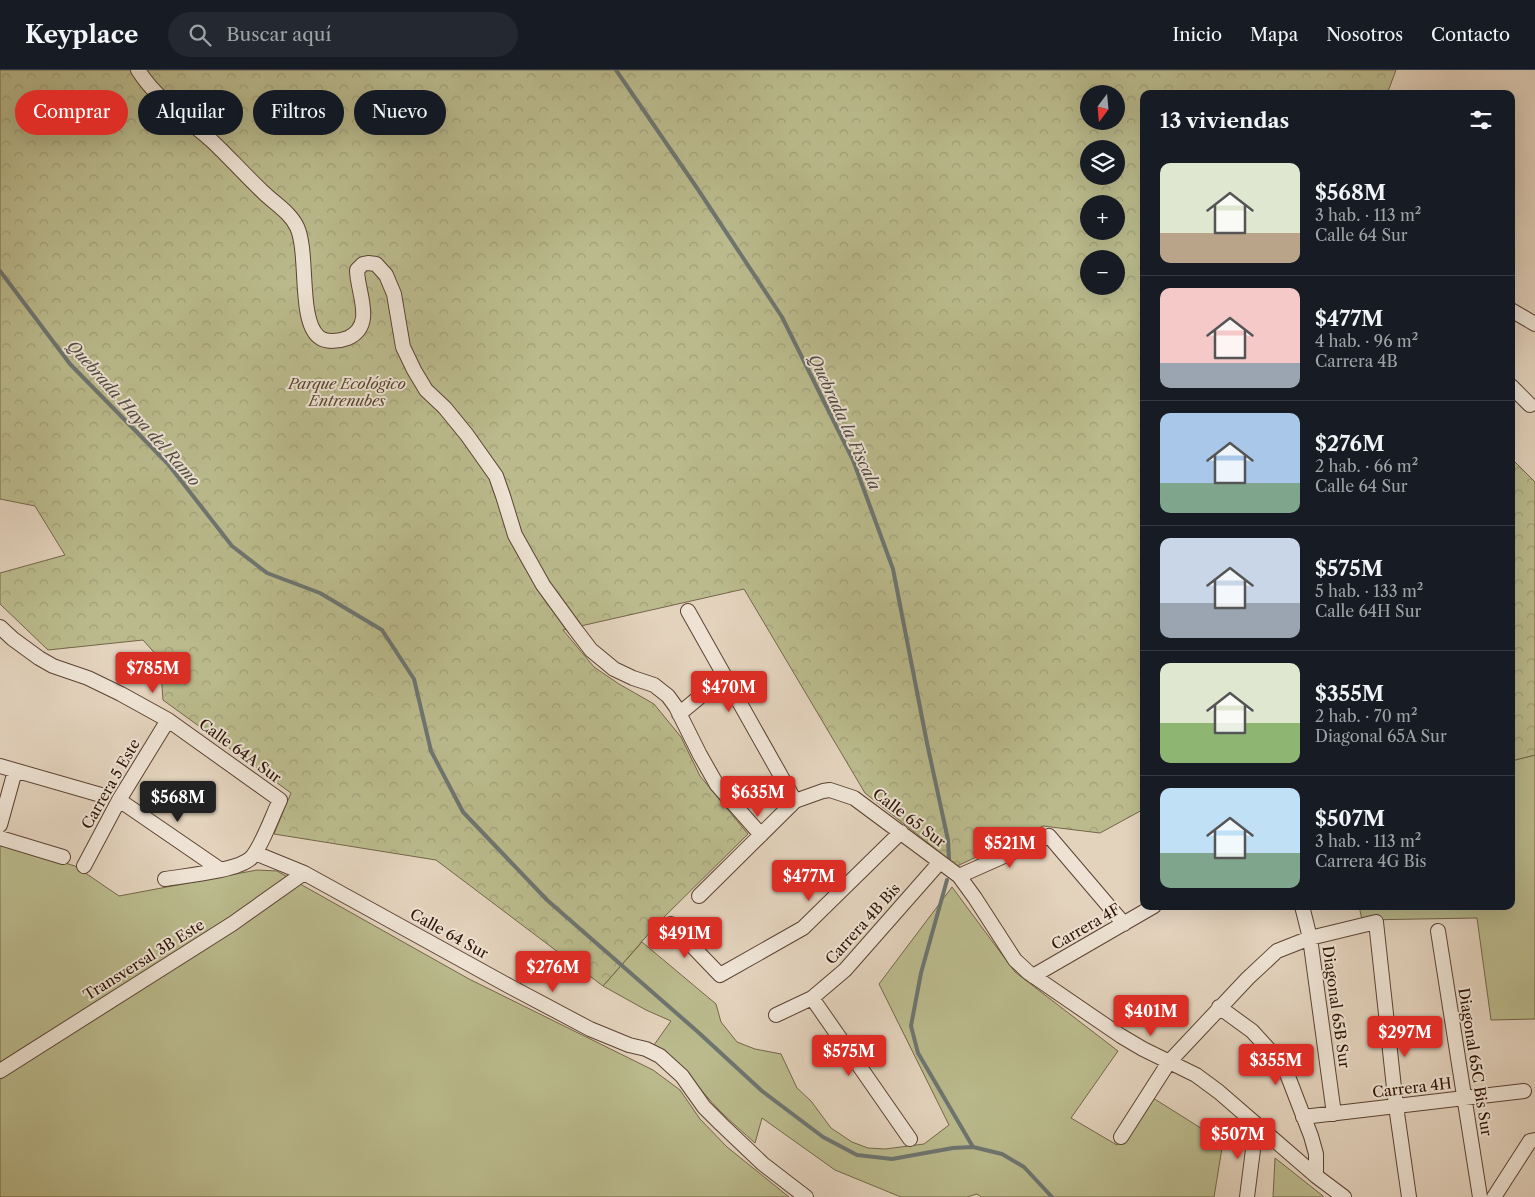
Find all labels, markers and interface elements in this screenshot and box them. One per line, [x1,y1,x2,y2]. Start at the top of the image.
search box [168,12,518,57]
text: Keyplace [25,20,138,49]
icon: search [186,21,214,49]
text: Buscar aquí [226,23,331,46]
text: Inicio [1173,24,1222,46]
text: Mapa [1250,24,1298,46]
text: Nosotros [1326,24,1403,46]
text: Contacto [1431,24,1510,46]
north arrow [1080,85,1125,130]
map controls [1080,85,1125,295]
chip: Comprar [15,90,128,135]
chip: Alquilar [138,90,243,135]
chip: Filtros [253,90,344,135]
chip: Nuevo [354,90,446,135]
icon: filters [1467,106,1495,134]
text: 13 viviendas [1160,108,1289,133]
button: layers [1080,140,1125,185]
text: $568M [1315,180,1386,205]
icon: home [1200,183,1260,243]
button: + [1080,195,1125,240]
text: 3 hab. · 113 m² [1315,205,1421,225]
text: Calle 64 Sur [1315,225,1408,245]
button: − [1080,250,1125,295]
text: $477M [1315,306,1383,331]
icon: home [1200,308,1260,368]
text: 4 hab. · 96 m² [1315,331,1418,351]
water label: Quebrada Haya del Ramo [63,336,205,490]
water label: Quebrada la Fiscala [805,351,885,494]
text: Carrera 4B [1315,351,1398,371]
park label: Parque Ecológico Entrenubes [287,374,406,410]
text: $276M [1315,431,1384,456]
icon: home [1200,433,1260,493]
text: 2 hab. · 66 m² [1315,456,1418,476]
text: Calle 64 Sur [1315,476,1408,496]
text: $575M [1315,556,1383,581]
icon: home [1200,558,1260,618]
text: 5 hab. · 133 m² [1315,581,1423,601]
text: Calle 64H Sur [1315,601,1421,621]
pin: $785M [118,652,188,694]
text: $785M [127,658,179,678]
pin: $470M [694,670,764,713]
text: $470M [702,677,756,697]
text: $355M [1315,681,1384,706]
icon: home [1200,683,1260,743]
text: 2 hab. · 70 m² [1315,706,1418,726]
street label: Calle 64A Sur [195,714,286,787]
text: Diagonal 65A Sur [1315,726,1447,746]
street label: Carrera 5 Este [77,735,144,832]
pin: $635M [723,776,793,818]
pin: $568M [143,780,213,823]
text: $635M [731,782,785,802]
street label: Calle 65 Sur [869,784,950,852]
text: $568M [151,787,205,807]
text: $507M [1315,806,1385,831]
icon: home [1200,808,1260,868]
pin: $521M [975,826,1045,869]
text: 3 hab. · 113 m² [1315,831,1421,851]
text: $521M [984,833,1036,853]
text: Carrera 4G Bis [1315,851,1427,871]
pin: $477M [774,860,844,902]
text: $477M [783,866,835,886]
street label: Carrera 4B Bis [821,879,904,968]
street label: Carrera 4F [1048,899,1124,954]
street label: Calle 64 Sur [407,904,492,963]
street label: Transversal 3B Este [80,915,208,1004]
pin: $491M [650,916,720,959]
text: $491M [659,923,711,943]
street label: Diagonal 65B Sur [1319,945,1355,1070]
pin: $276M [518,950,588,993]
text: $276M [527,957,579,977]
street label: Diagonal 65C Bis Sur [1454,986,1497,1138]
pin: $401M [1116,994,1186,1037]
text: $401M [1125,1001,1177,1021]
pin: $297M [1370,1016,1440,1058]
text: $297M [1378,1022,1432,1042]
pin: $575M [814,1034,884,1077]
text: $575M [823,1041,875,1061]
pin: $355M [1241,1044,1311,1086]
text: $355M [1250,1050,1302,1070]
street label: Carrera 4H [1371,1073,1453,1102]
pin: $507M [1203,1118,1273,1160]
text: $507M [1211,1124,1265,1144]

